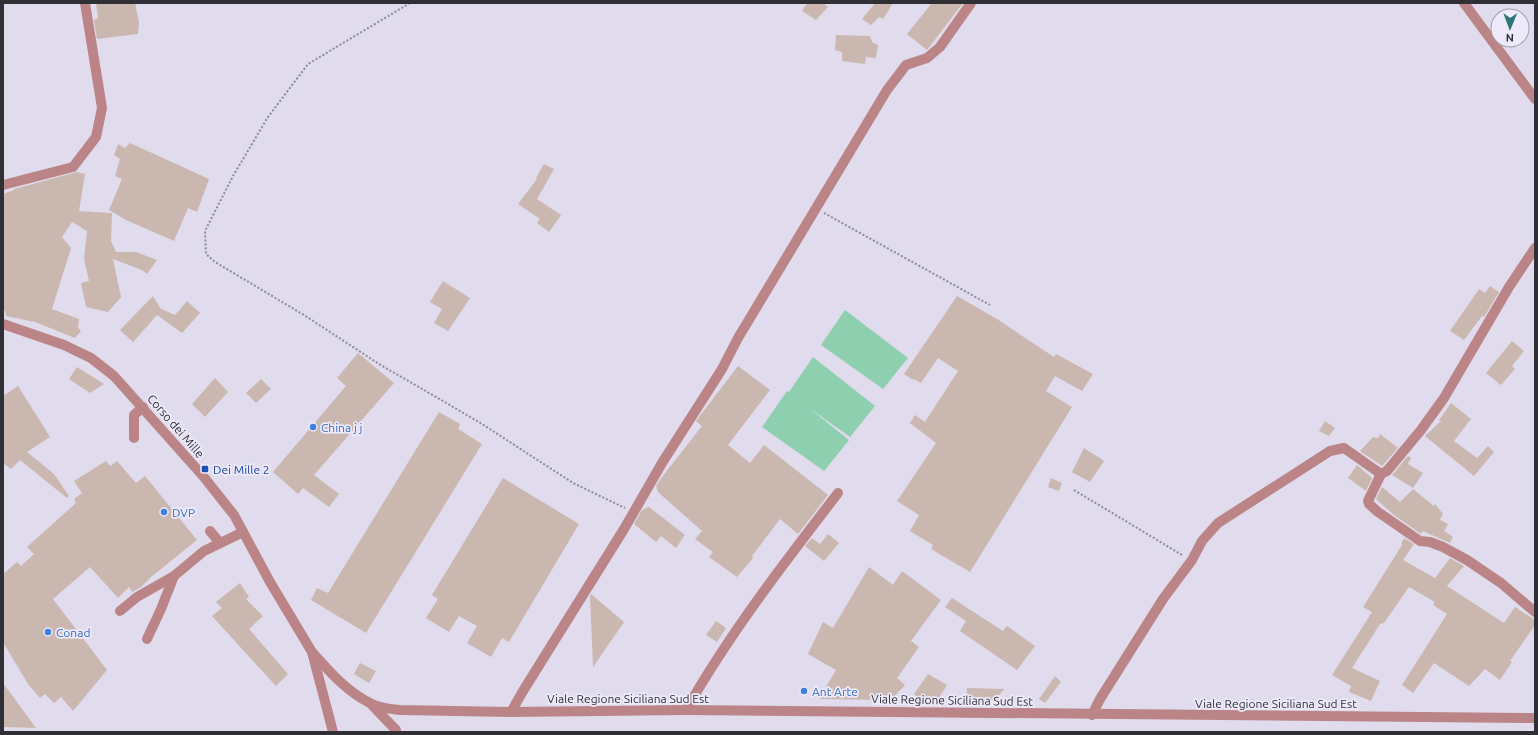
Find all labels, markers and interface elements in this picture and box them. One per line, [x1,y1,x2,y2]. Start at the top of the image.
north arrow [1490,8,1530,48]
text: N [1506,32,1514,44]
street label: Corso dei Mille [145,392,207,460]
place label: China j j [321,421,363,434]
marker: China j j [308,422,318,432]
place label: Dei Mille 2 [213,463,270,476]
marker: Dei Mille 2 [200,464,210,474]
place label: DVP [172,506,195,519]
marker: DVP [159,507,169,517]
place label: Conad [56,626,90,639]
marker: Conad [43,627,53,637]
place label: Ant Arte [812,685,858,698]
marker: Ant Arte [799,686,809,696]
street label: Viale Regione Siciliana Sud Est [547,692,709,705]
street label: Viale Regione Siciliana Sud Est [871,692,1033,708]
street label: Viale Regione Siciliana Sud Est [1195,697,1357,710]

